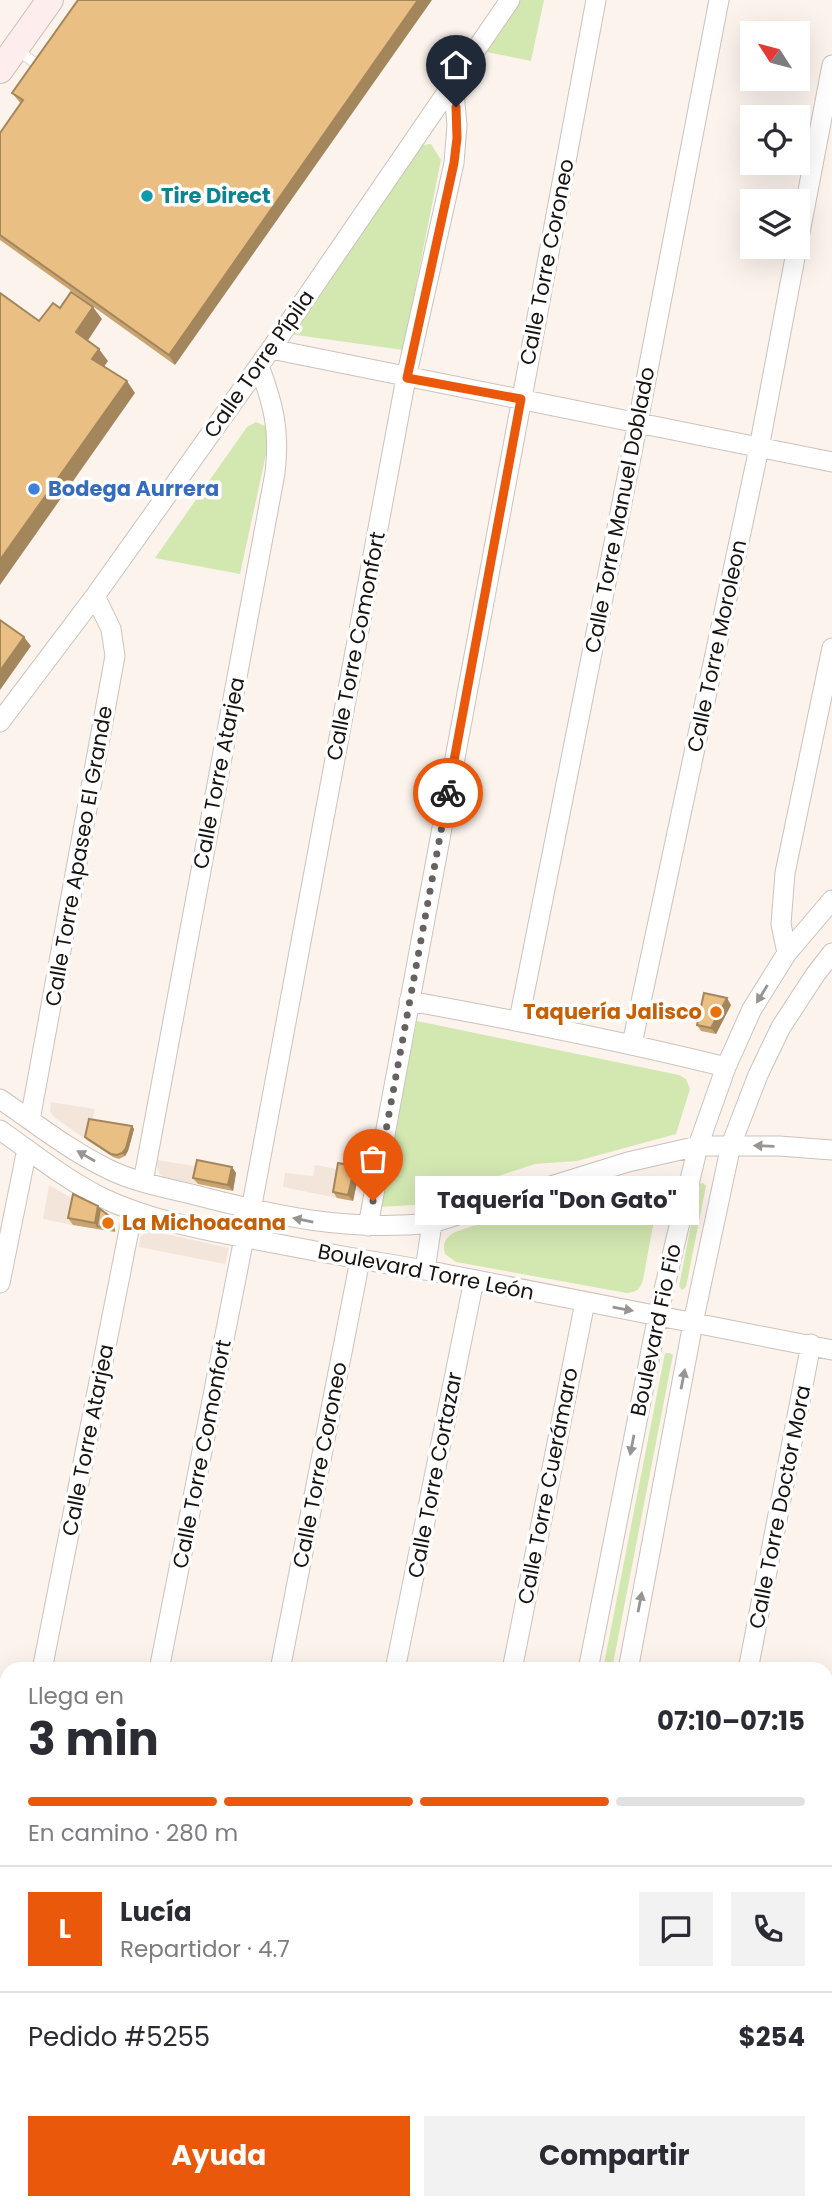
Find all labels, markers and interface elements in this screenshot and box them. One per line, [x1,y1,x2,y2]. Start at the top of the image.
north arrow [740,21,810,91]
map controls [740,21,810,259]
pin [426,35,486,107]
icon: home [437,46,475,84]
button: locate [740,105,810,175]
street label: Calle Torre Coroneo [512,156,581,367]
place label: Tire Direct [161,181,271,210]
marker: Tire Direct [139,188,155,204]
button: layers [740,189,810,259]
street label: Calle Torre Pípila [197,284,321,444]
street label: Calle Torre Manuel Doblado [578,364,661,655]
place label: Bodega Aurrera [48,474,219,503]
marker: Bodega Aurrera [26,481,42,497]
street label: Calle Torre Comonfort [319,529,392,763]
street label: Calle Torre Moroleon [680,537,753,755]
street label: Calle Torre Atarjea [186,675,251,871]
street label: Calle Torre Apaseo El Grande [38,703,119,1008]
courier [413,758,483,828]
icon: bike [429,774,467,812]
one-way arrow [756,984,769,1003]
place label: Taquería Jalisco [523,997,702,1026]
marker: Taquería Jalisco [708,1004,724,1020]
pin [343,1129,403,1201]
icon: bag [354,1140,392,1178]
one-way arrow [753,1140,775,1152]
one-way arrow [76,1150,95,1162]
callout: Taquería "Don Gato" [415,1176,698,1226]
text: Taquería "Don Gato" [437,1184,677,1216]
place label: La Michoacana [122,1208,286,1237]
one-way arrow [292,1214,314,1225]
marker: La Michoacana [100,1215,116,1231]
street label: Boulevard Torre León [316,1236,537,1307]
street label: Boulevard Fio Fio [623,1241,688,1419]
one-way arrow [612,1304,634,1315]
street label: Calle Torre Comonfort [165,1337,238,1571]
street label: Calle Torre Atarjea [55,1342,120,1538]
street label: Calle Torre Coroneo [285,1359,354,1570]
street label: Calle Torre Cuerámaro [510,1365,585,1607]
one-way arrow [677,1368,688,1390]
street label: Calle Torre Cortazar [400,1369,469,1580]
street label: Calle Torre Doctor Mora [742,1383,817,1631]
one-way arrow [627,1434,638,1456]
one-way arrow [635,1591,646,1613]
text: Llega en [28,1680,124,1712]
text: 07:10–07:15 [657,1703,805,1739]
text: 3 min [28,1707,159,1771]
text: En camino · 280 m [28,1817,238,1849]
button: chat [639,1892,713,1966]
button: phone [731,1892,805,1966]
text: Lucía [120,1894,192,1930]
text: L [59,1911,71,1947]
text: Repartidor · 4.7 [120,1933,290,1965]
text: Pedido #5255 [28,2019,210,2055]
text: $254 [739,2019,805,2055]
button: Ayuda [28,2116,410,2196]
button: Compartir [424,2116,805,2196]

